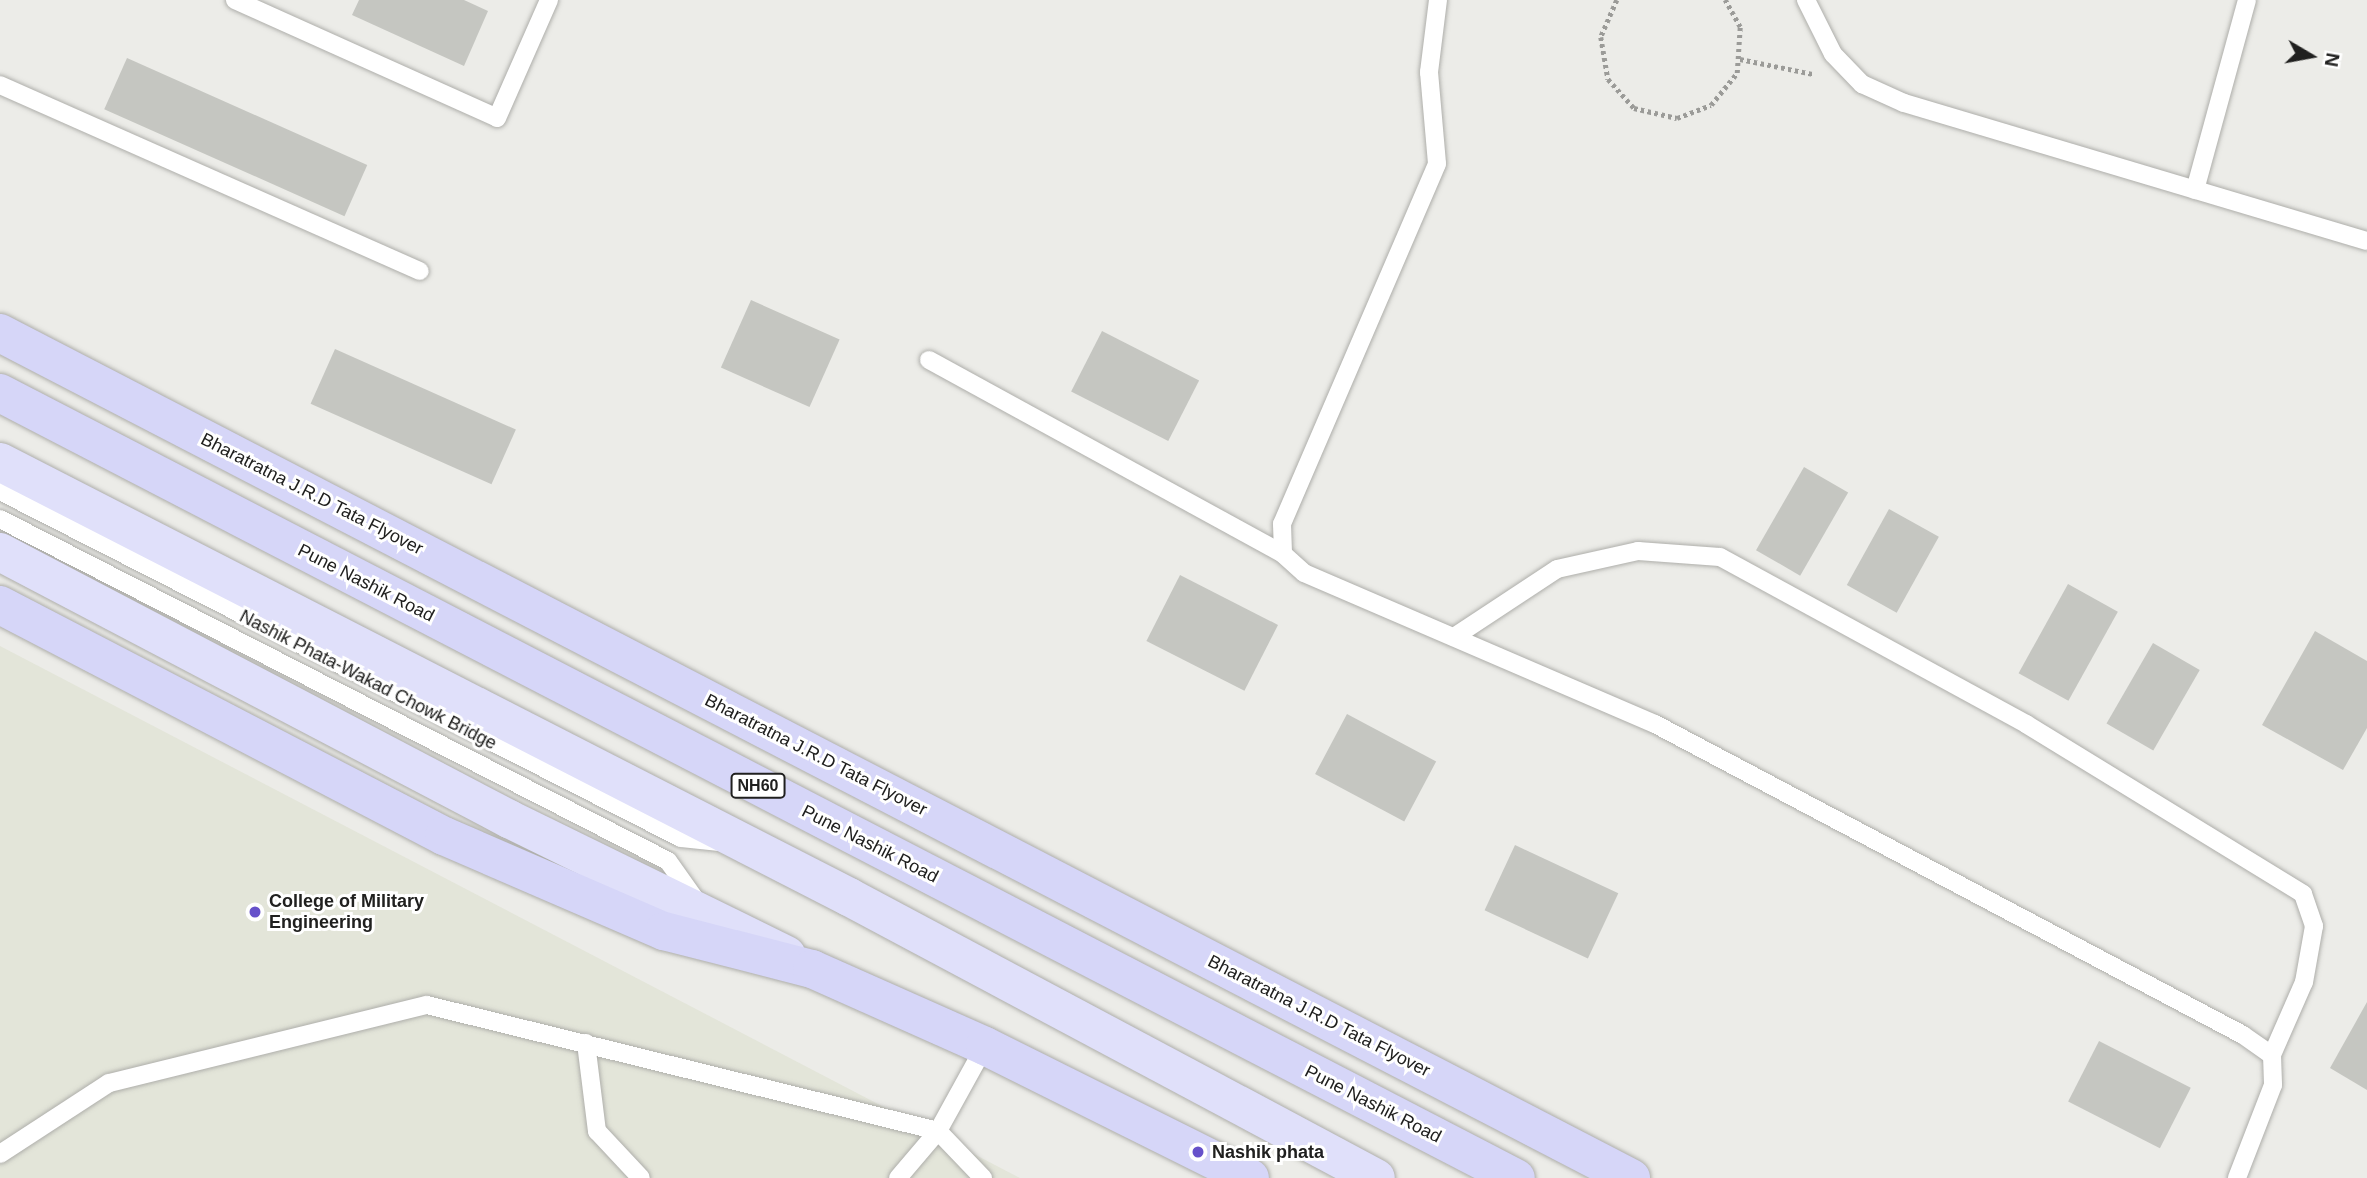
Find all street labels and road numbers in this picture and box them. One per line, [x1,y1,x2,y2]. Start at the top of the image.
street label: Bharatratna J.R.D Tata Flyover [197,428,427,560]
street label: Pune Nashik Road [294,539,438,627]
street label: Nashik Phata-Wakad Chowk Bridge [236,606,500,754]
street label: Bharatratna J.R.D Tata Flyover [701,689,931,821]
road number: NH60 [730,774,786,799]
street label: Pune Nashik Road [798,800,942,888]
street label: Bharatratna J.R.D Tata Flyover [1204,950,1434,1082]
street label: Pune Nashik Road [1301,1060,1445,1148]

